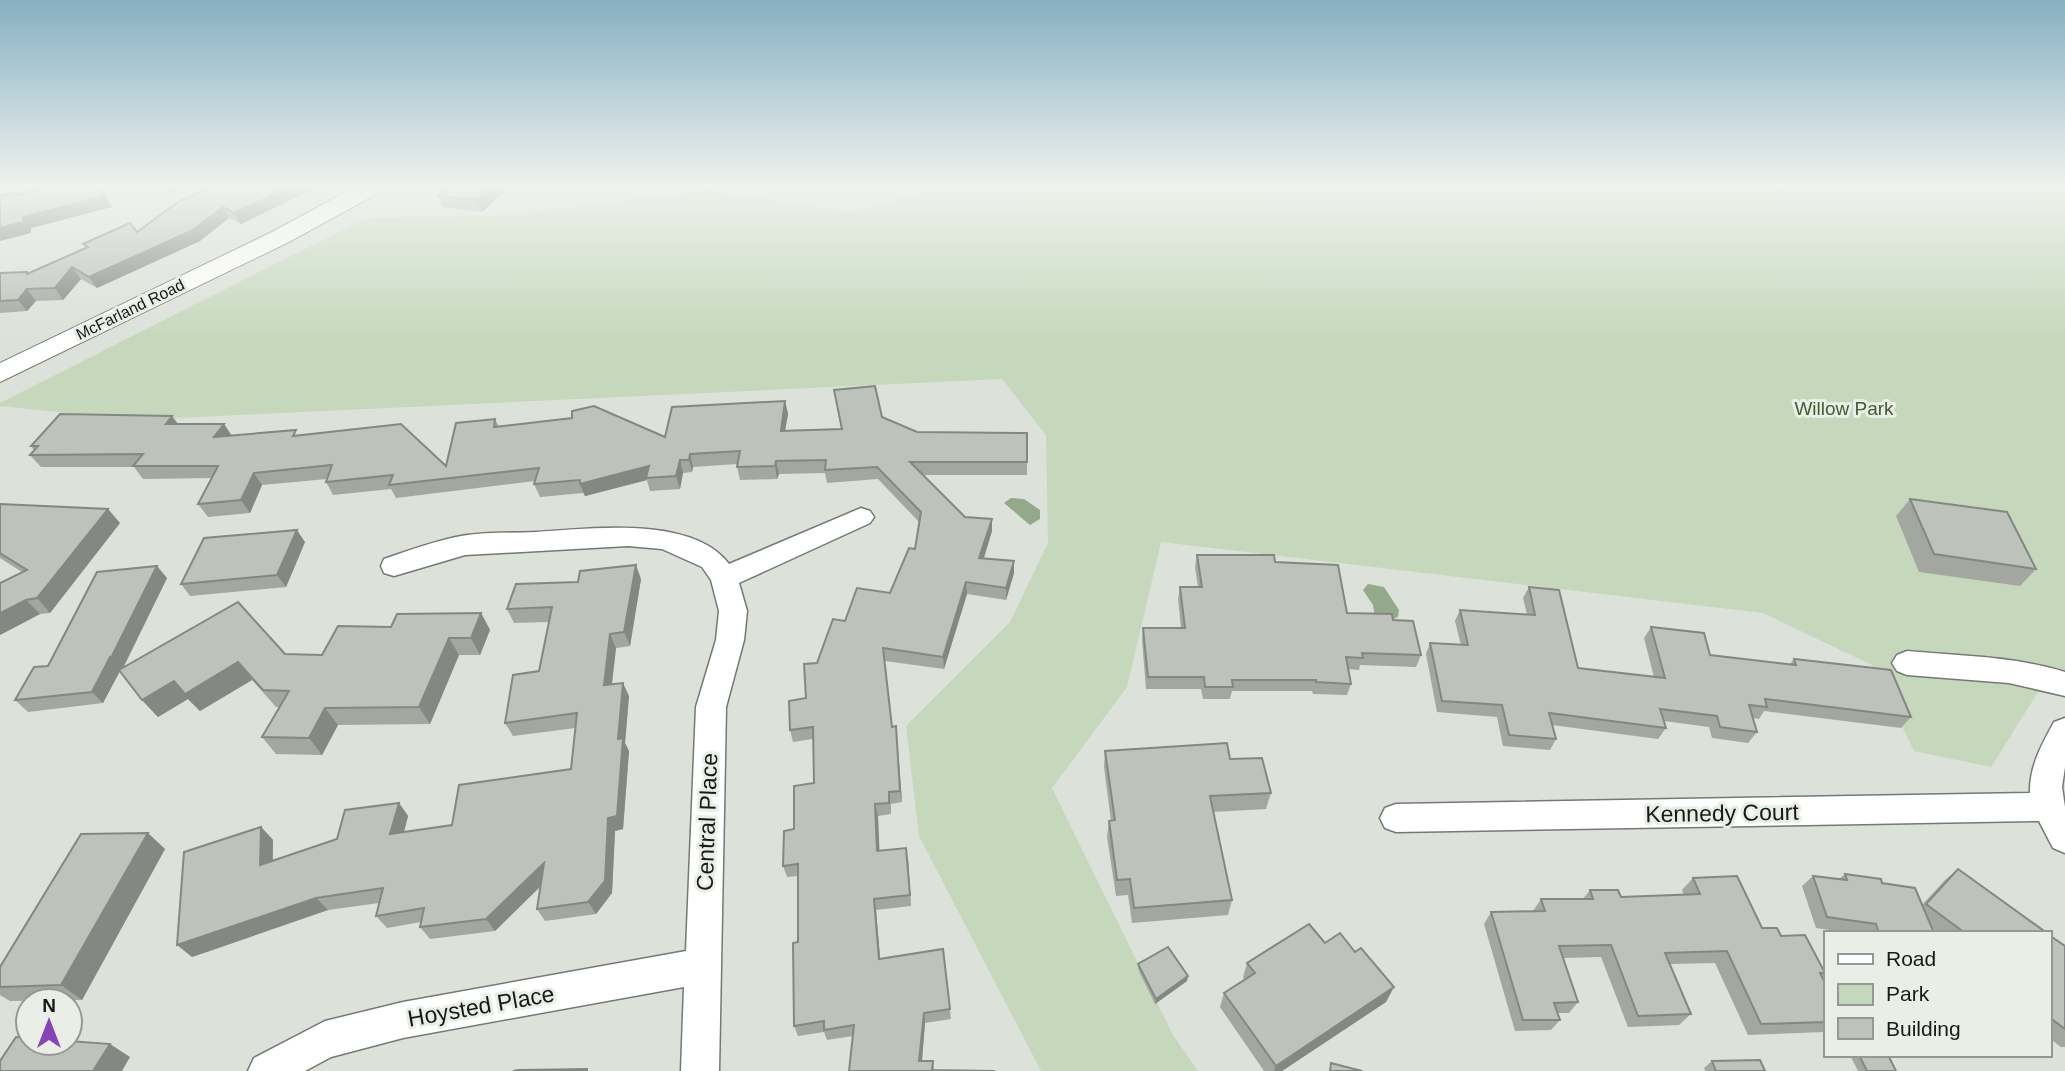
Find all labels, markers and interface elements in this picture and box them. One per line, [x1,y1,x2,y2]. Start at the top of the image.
street label: McFarland Road [73,276,187,343]
park label: Willow Park [1794,398,1894,419]
street label: Central Place [692,753,722,891]
street label: Kennedy Court [1645,799,1800,827]
legend [1824,931,2051,1057]
text: Road [1886,947,1936,970]
street label: Hoysted Place [406,980,556,1032]
text: Park [1886,982,1930,1005]
north arrow [14,987,84,1057]
text: N [42,995,56,1016]
text: Building [1886,1017,1961,1040]

